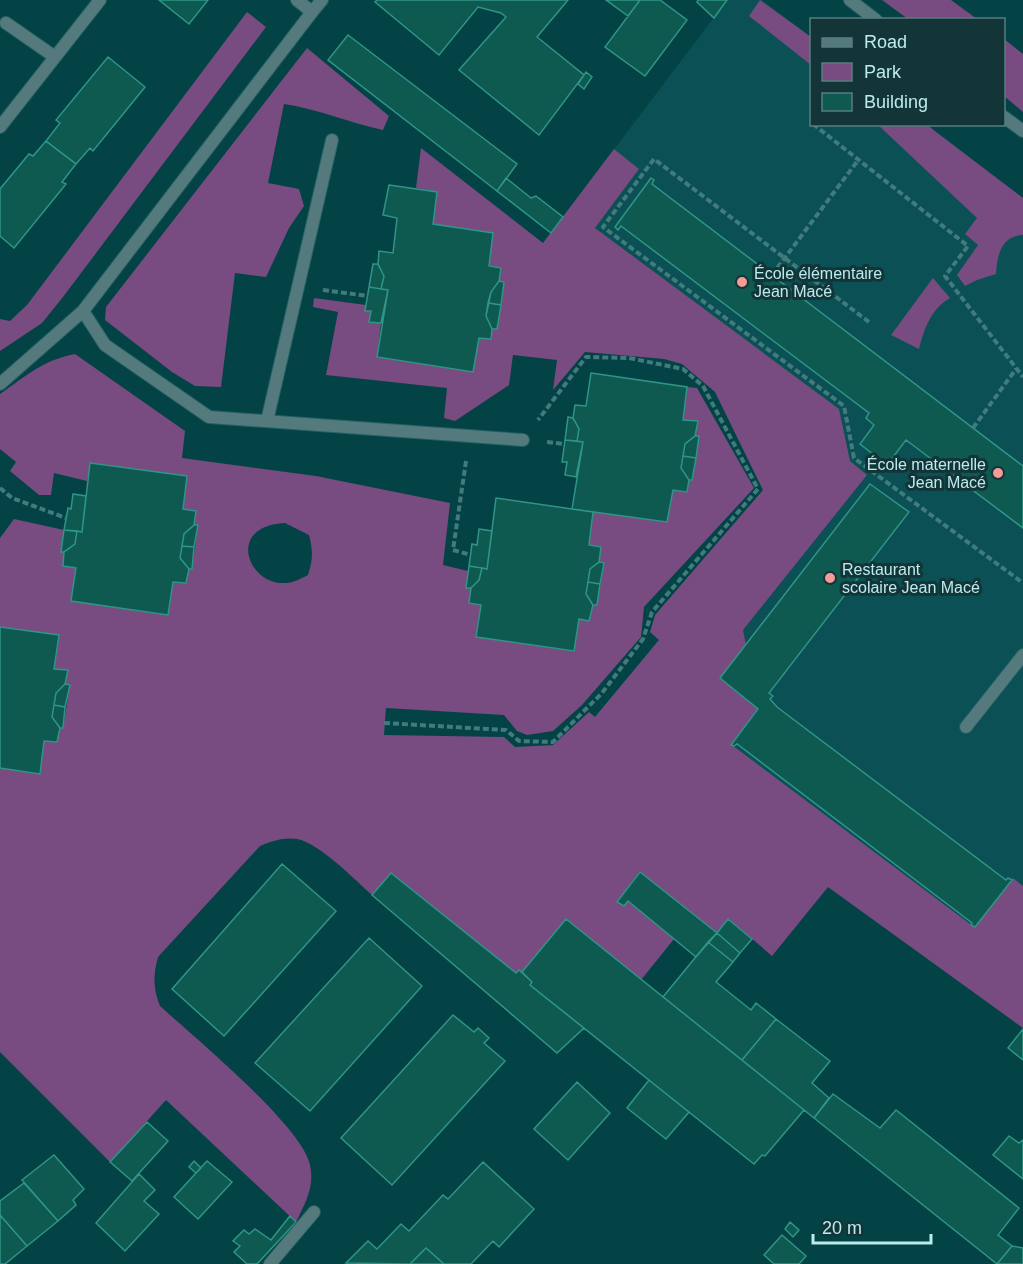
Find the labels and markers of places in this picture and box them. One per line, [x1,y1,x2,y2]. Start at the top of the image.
place label: École élémentaire Jean Macé [754,264,882,300]
marker: École élémentaire Jean Macé [735,275,749,289]
place label: École maternelle Jean Macé [867,455,986,491]
marker: École maternelle Jean Macé [991,466,1005,480]
place label: Restaurant scolaire Jean Macé [842,561,980,596]
marker: Restaurant scolaire Jean Macé [823,571,837,585]

